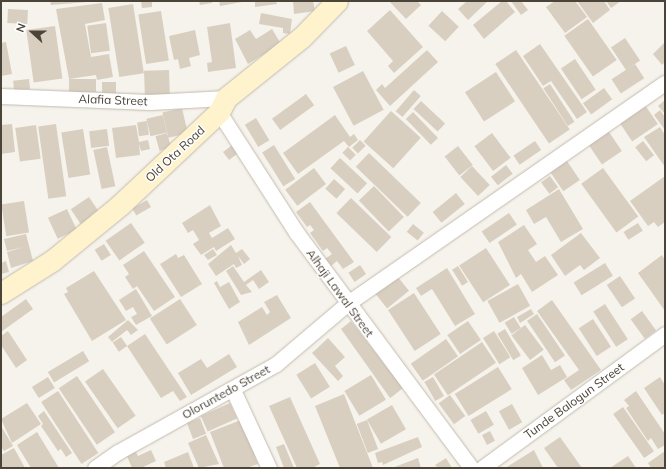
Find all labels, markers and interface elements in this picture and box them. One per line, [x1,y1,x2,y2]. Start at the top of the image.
north arrow [12,12,52,52]
text: N [13,21,29,34]
street label: Alafia Street [78,92,148,108]
street label: Old Ota Road [142,123,208,185]
street label: Alhaji Lawal Street [303,246,377,340]
street label: Tunde Balogun Street [521,360,627,442]
street label: Oloruntedo Street [180,362,272,422]

